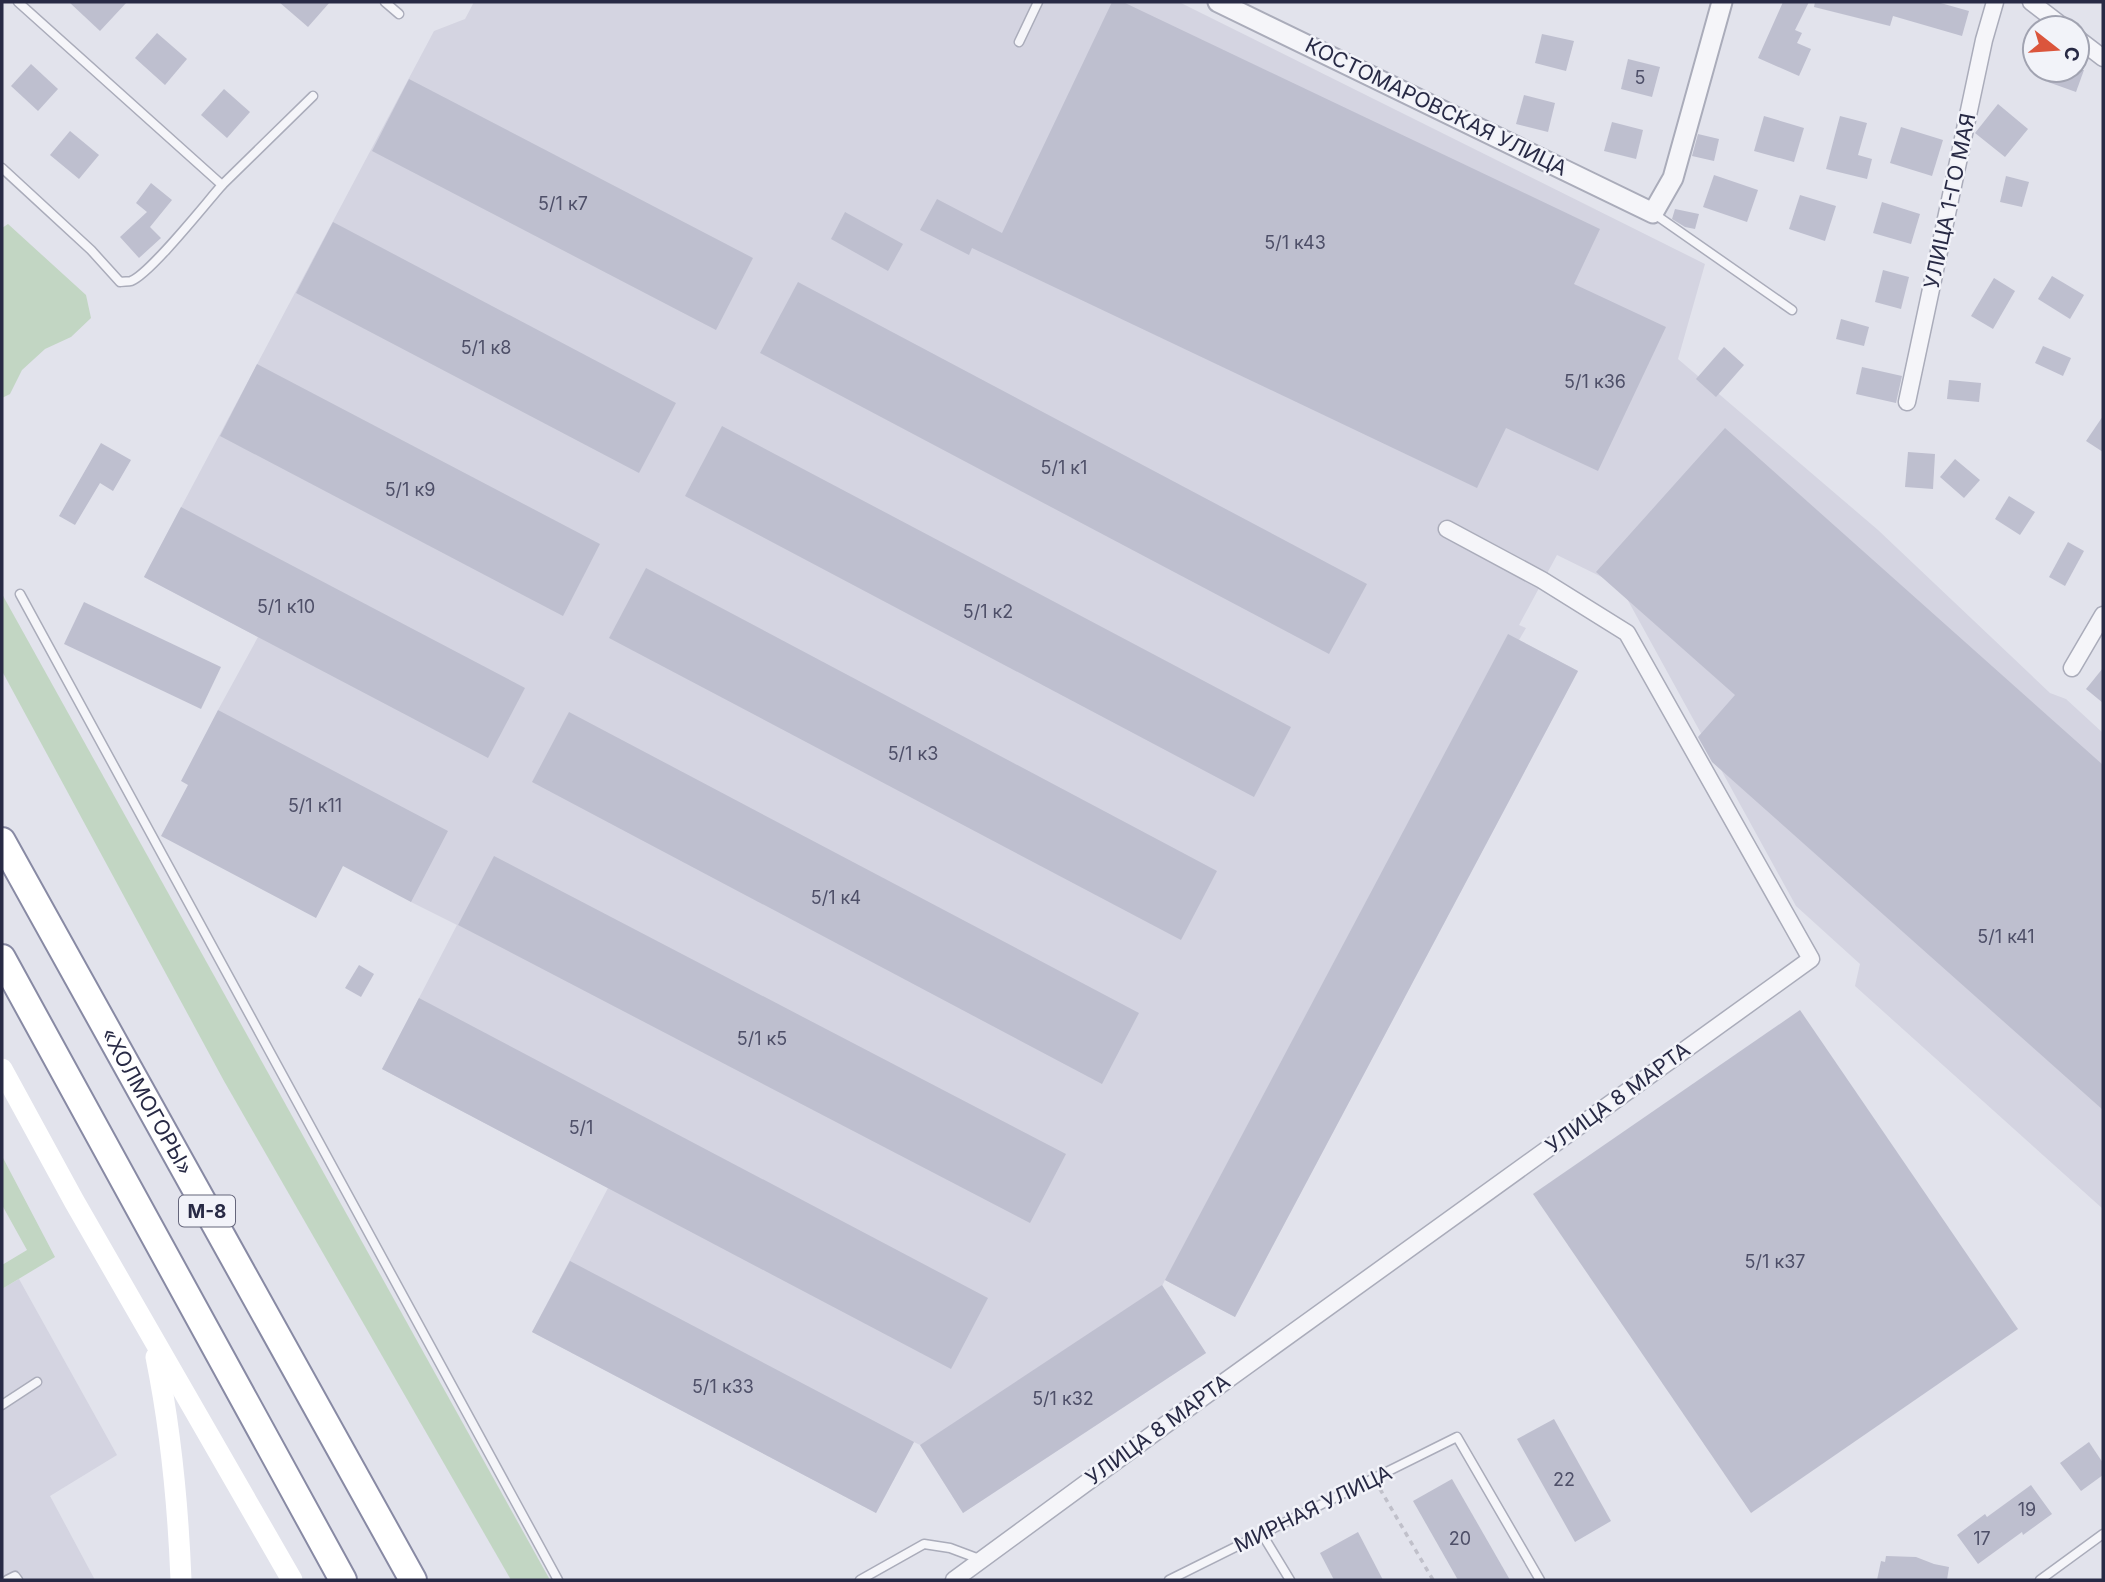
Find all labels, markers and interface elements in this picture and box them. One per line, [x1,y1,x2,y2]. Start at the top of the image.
north arrow [2021,14,2091,84]
street label: КОСТОМАРОВСКАЯ УЛИЦА [1301,32,1571,181]
text: С [2059,44,2085,64]
house number: 5 [1635,67,1645,88]
street label: УЛИЦА 1-ГО МАЯ [1919,111,1980,291]
house number: 5/1 к7 [538,193,588,214]
house number: 5/1 к43 [1264,232,1326,253]
house number: 5/1 к8 [461,337,511,358]
house number: 5/1 к36 [1564,371,1626,392]
house number: 5/1 к1 [1041,457,1087,478]
house number: 5/1 к9 [385,479,435,500]
house number: 5/1 к10 [257,596,315,617]
house number: 5/1 к2 [963,601,1013,622]
house number: 5/1 к3 [888,743,938,764]
house number: 5/1 к11 [288,795,342,816]
house number: 5/1 к4 [811,887,861,908]
house number: 5/1 к41 [1977,926,2035,947]
street label: «ХОЛМОГОРЫ» [96,1023,198,1179]
house number: 5/1 к5 [737,1028,787,1049]
street label: УЛИЦА 8 МАРТА [1541,1037,1695,1158]
house number: 5/1 [569,1117,593,1138]
road number: М-8 [179,1196,235,1226]
house number: 5/1 к37 [1745,1251,1805,1272]
street label: УЛИЦА 8 МАРТА [1081,1369,1235,1490]
house number: 5/1 к33 [692,1376,754,1397]
house number: 5/1 к32 [1032,1388,1094,1409]
street label: МИРНАЯ УЛИЦА [1230,1460,1396,1558]
house number: 22 [1553,1469,1575,1490]
house number: 19 [2018,1499,2036,1520]
house number: 20 [1449,1528,1471,1549]
house number: 17 [1973,1528,1991,1549]

